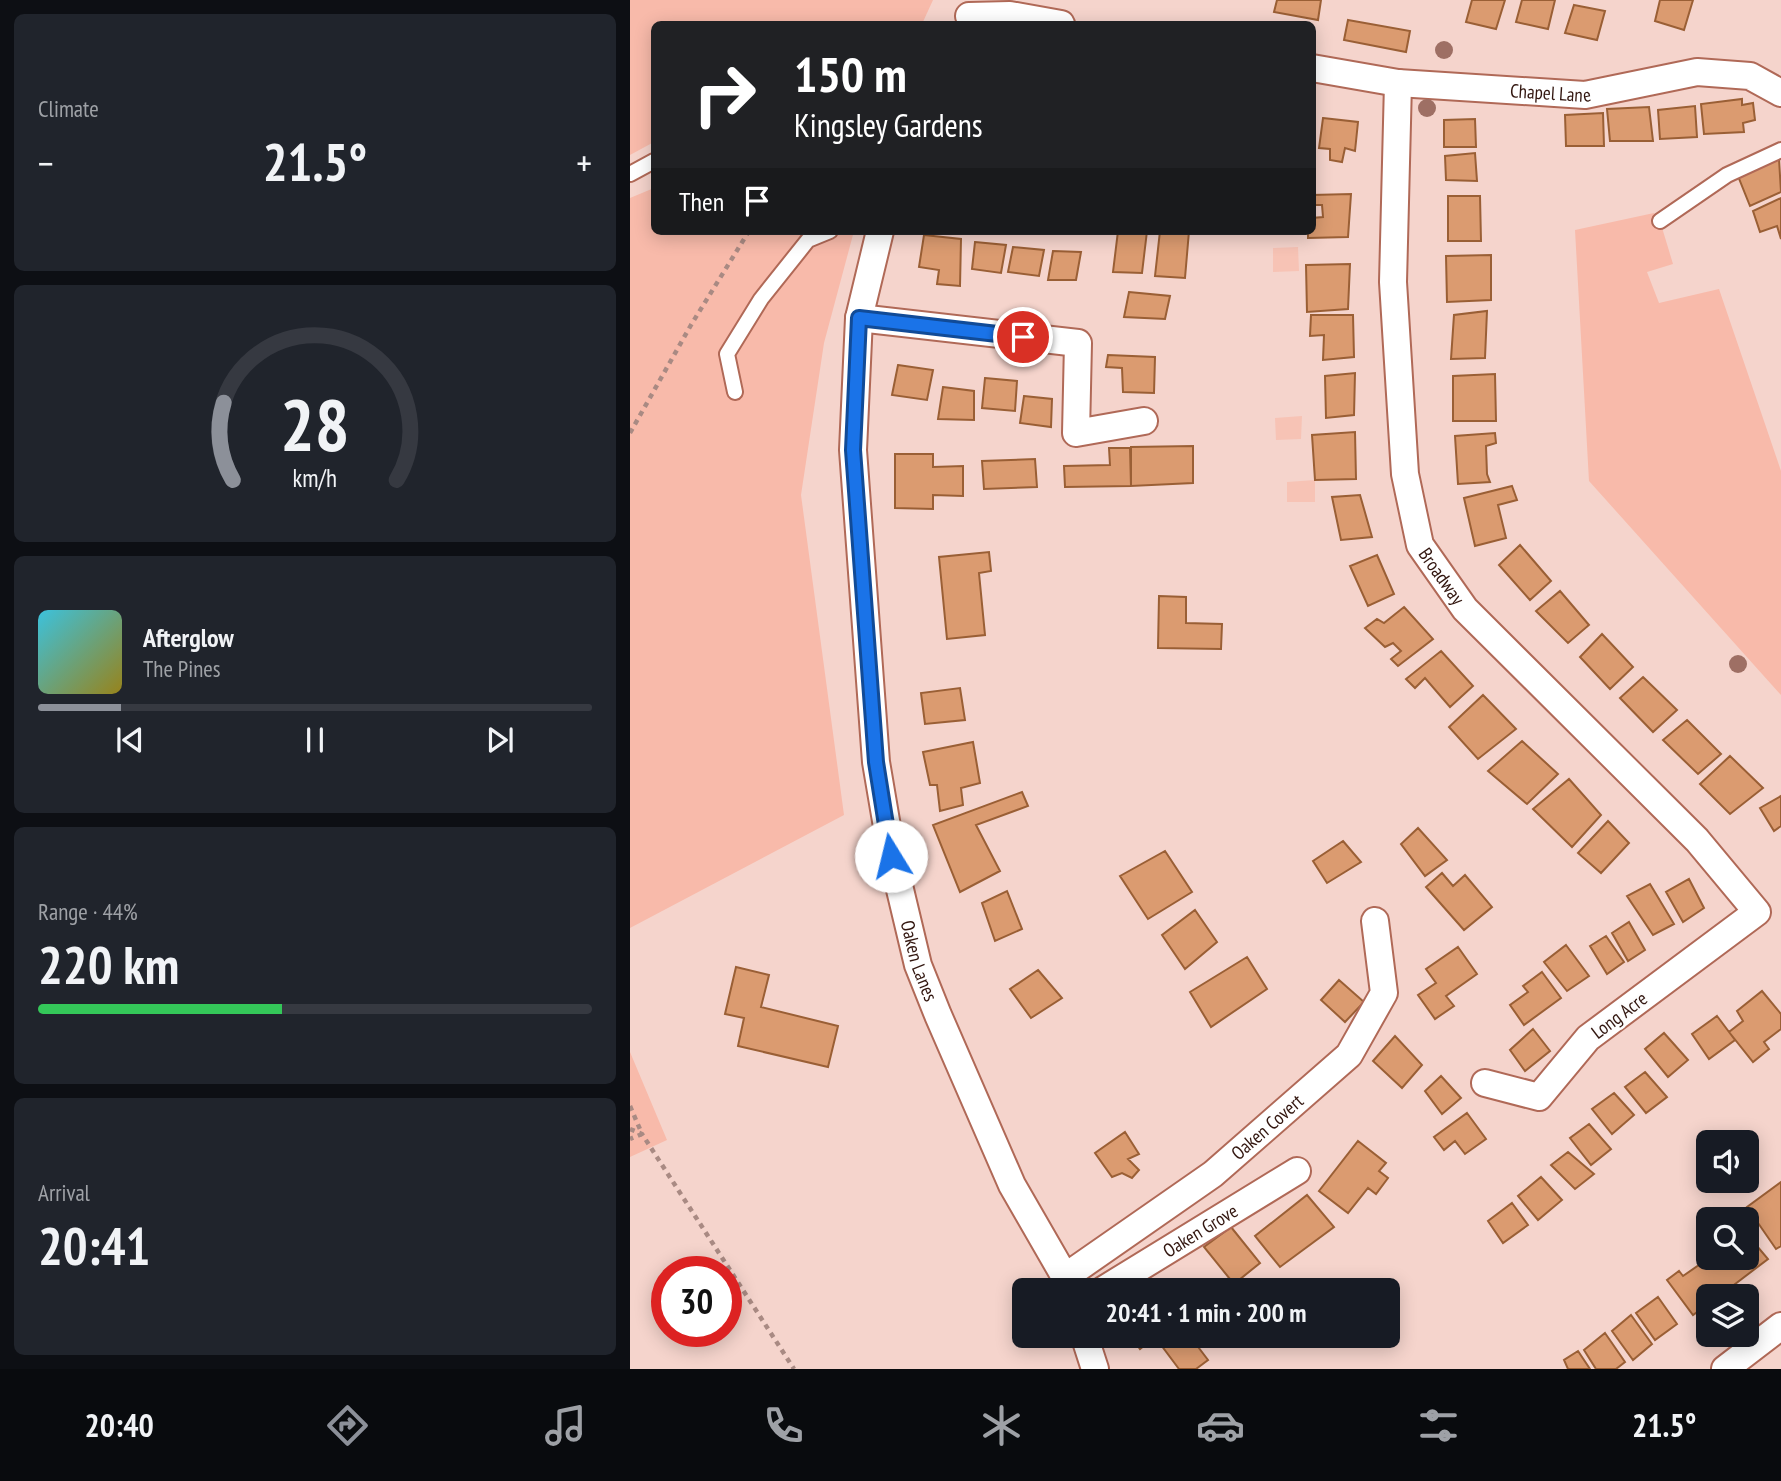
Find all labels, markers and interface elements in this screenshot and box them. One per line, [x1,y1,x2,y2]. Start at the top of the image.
text: 150 m [794,42,907,106]
icon: right [679,49,770,140]
street label: Chapel Lane [1509,78,1593,107]
text: Climate [38,94,99,123]
text: Kingsley Gardens [794,104,983,146]
text: 21.5° [263,128,367,195]
text: − [38,138,54,187]
text: + [576,138,592,187]
icon: arrive [738,182,776,220]
text: Then [679,185,724,218]
pin [993,307,1053,367]
icon: arrive [1004,318,1042,356]
text: 28 [280,376,350,470]
text: km/h [293,461,337,493]
street label: Broadway [1414,543,1471,610]
text: Afterglow [143,621,234,654]
text: The Pines [143,654,221,683]
icon: previous [111,721,149,759]
icon: pause [296,721,334,759]
icon: next [481,721,519,759]
position arrow [854,819,928,893]
text: Range · 44% [38,897,138,926]
street label: Oaken Lanes [896,918,943,1005]
text: 220 km [38,931,179,998]
street label: Long Acre [1586,986,1652,1044]
street label: Oaken Covert [1226,1088,1308,1165]
map controls [1696,1130,1759,1347]
button: sound [1696,1130,1759,1193]
text: Arrival [38,1178,90,1207]
street label: Oaken Grove [1158,1198,1242,1262]
button: search [1696,1207,1759,1270]
text: 20:41 [38,1212,150,1279]
speed limit sign: 30 [651,1256,742,1347]
button: layers [1696,1284,1759,1347]
text: 20:41 · 1 min · 200 m [1106,1296,1306,1329]
icon: directions [323,1401,372,1450]
icon: music [541,1401,590,1450]
icon: phone [759,1401,808,1450]
icon: climate [977,1401,1026,1450]
icon: car [1196,1401,1245,1450]
icon: filters [1414,1401,1463,1450]
text: 20:40 [85,1404,154,1446]
text: 21.5° [1632,1404,1696,1446]

